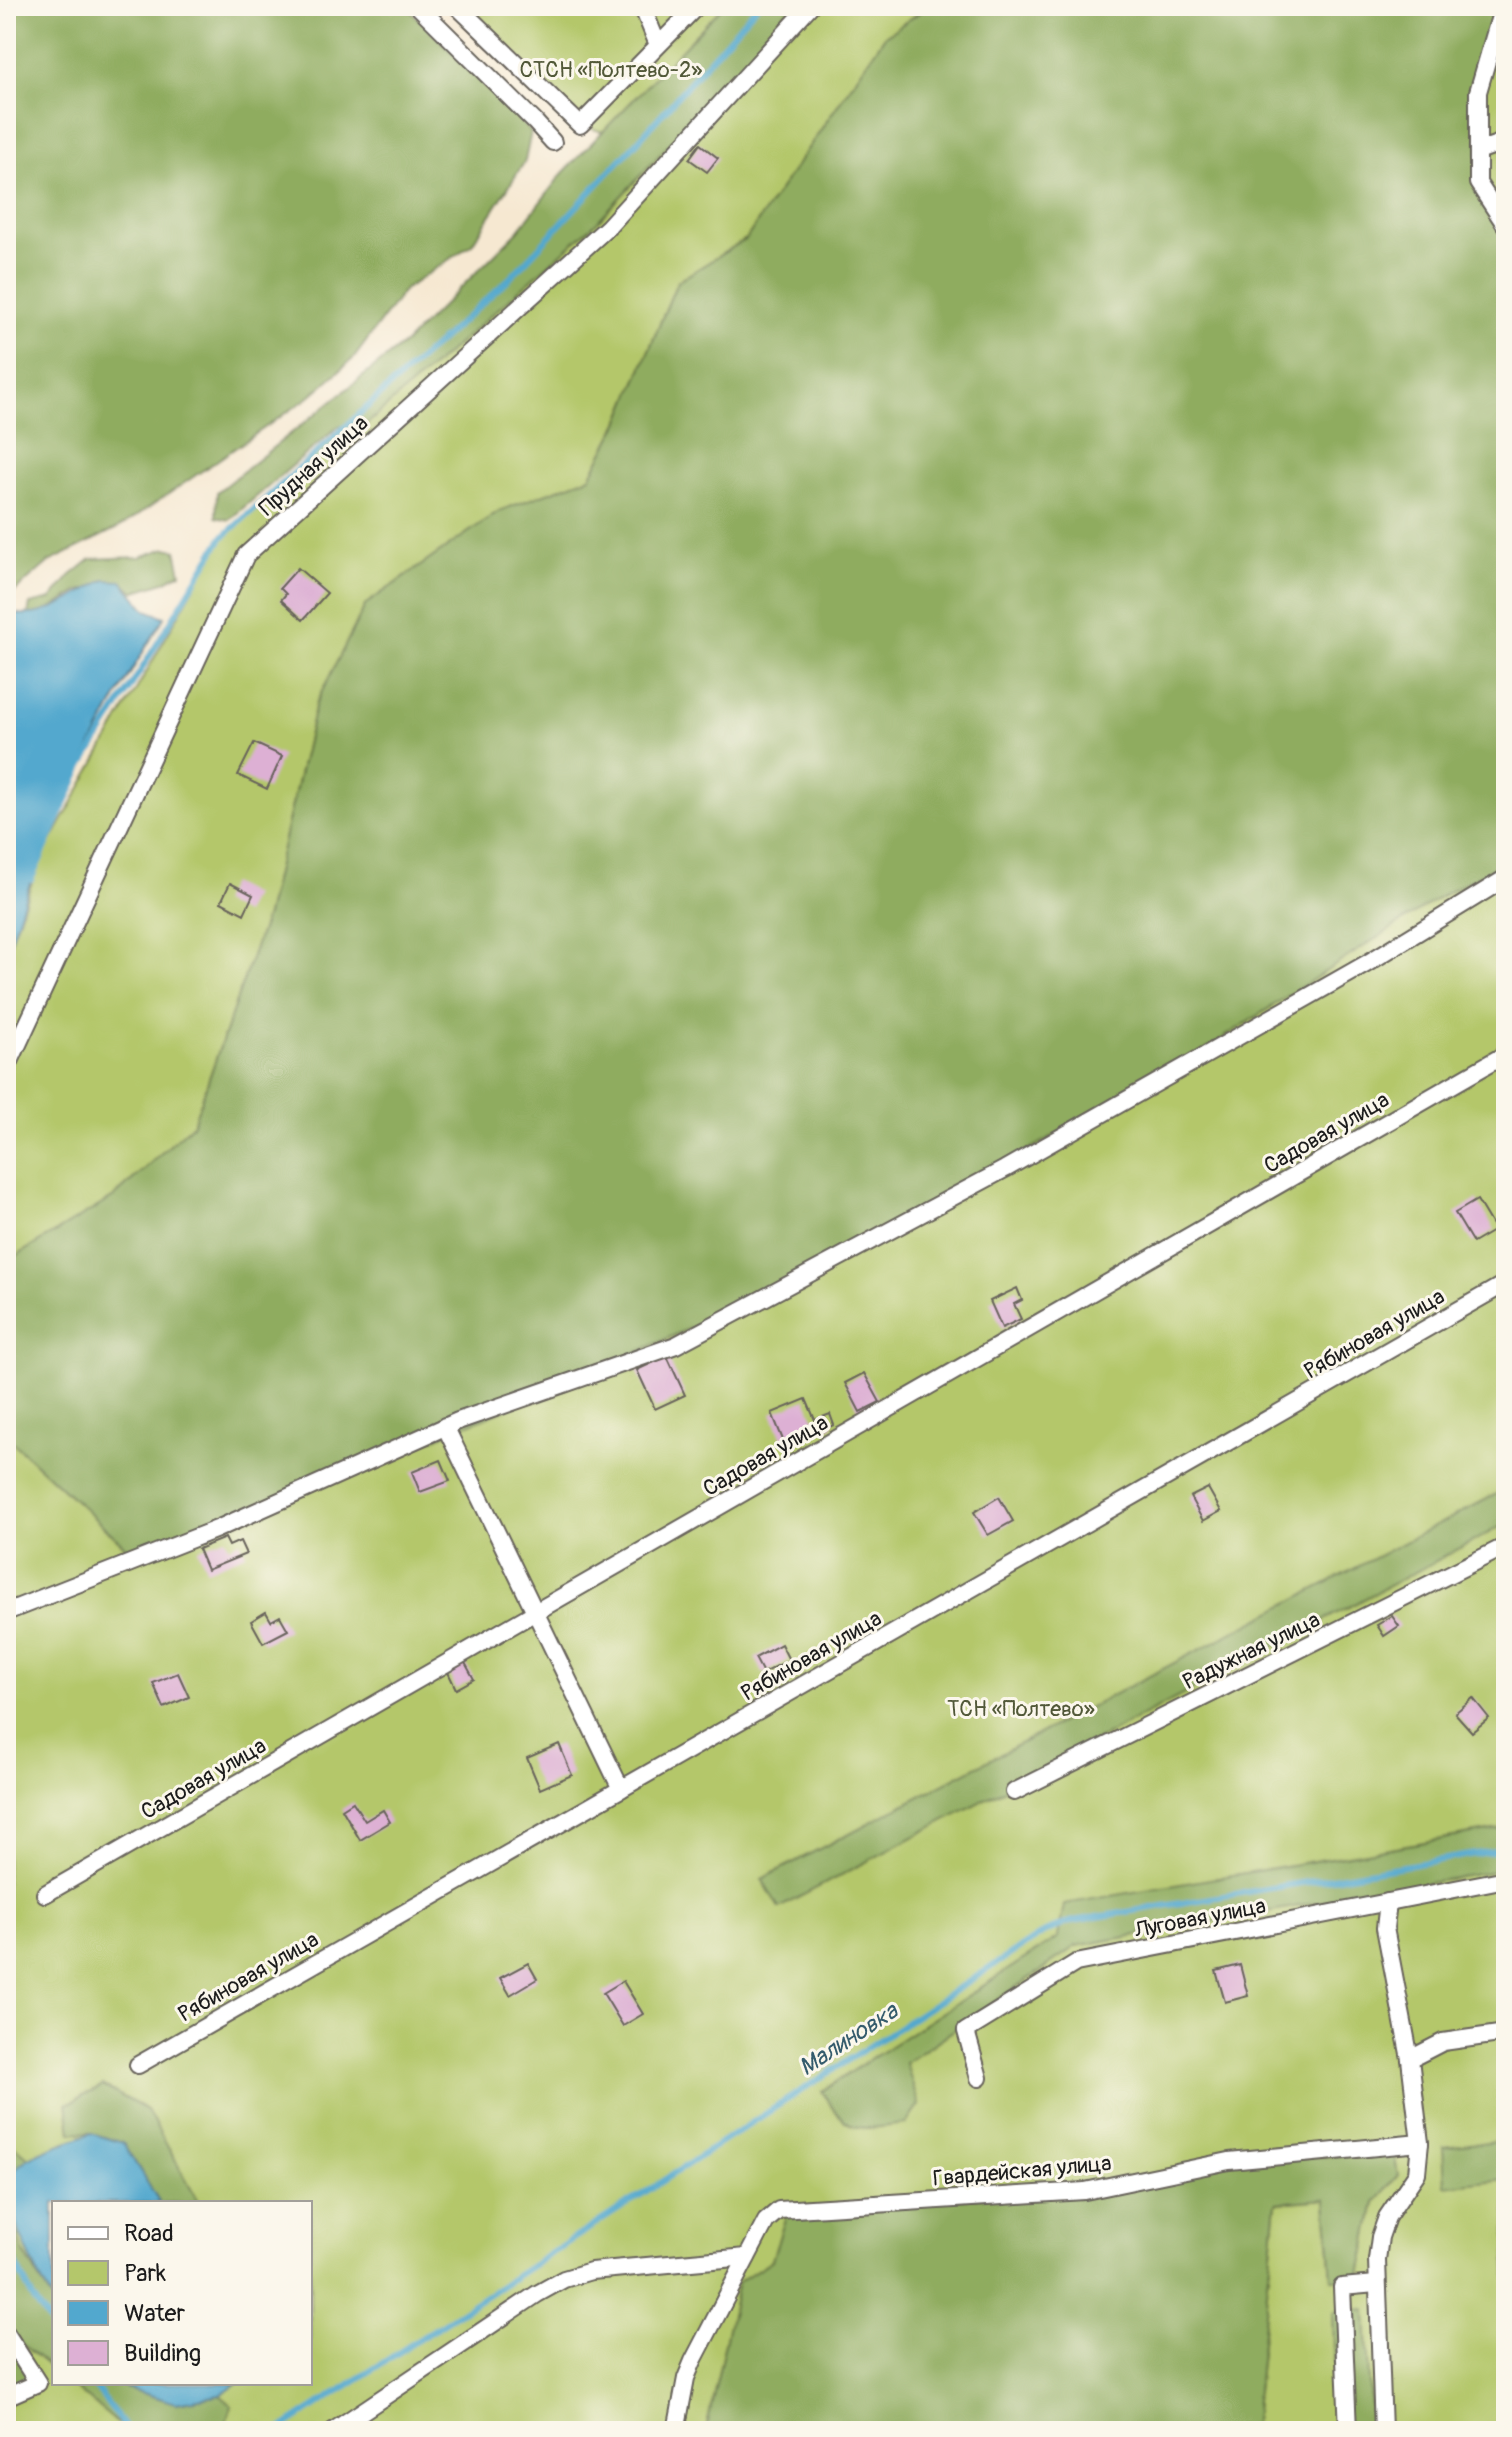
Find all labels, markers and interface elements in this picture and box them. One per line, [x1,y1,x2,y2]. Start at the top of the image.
park label: СТСН «Полтево-2» [520,56,702,84]
street label: Прудная улица [253,409,374,522]
street label: Садовая улица [1259,1086,1394,1180]
street label: Рябиновая улица [1299,1282,1450,1385]
street label: Садовая улица [698,1409,833,1503]
street label: Рябиновая улица [736,1604,887,1707]
street label: Радужная улица [1178,1606,1325,1696]
park label: ТСН «Полтево» [947,1695,1095,1723]
street label: Садовая улица [136,1732,271,1826]
street label: Луговая улица [1131,1892,1268,1945]
street label: Рябиновая улица [173,1925,324,2028]
water label: Малиновка [793,1996,905,2082]
street label: Гвардейская улица [932,2149,1113,2193]
legend [52,2201,312,2385]
text: Road [124,2219,174,2248]
text: Park [124,2259,166,2288]
text: Water [124,2299,185,2328]
text: Building [124,2339,201,2368]

